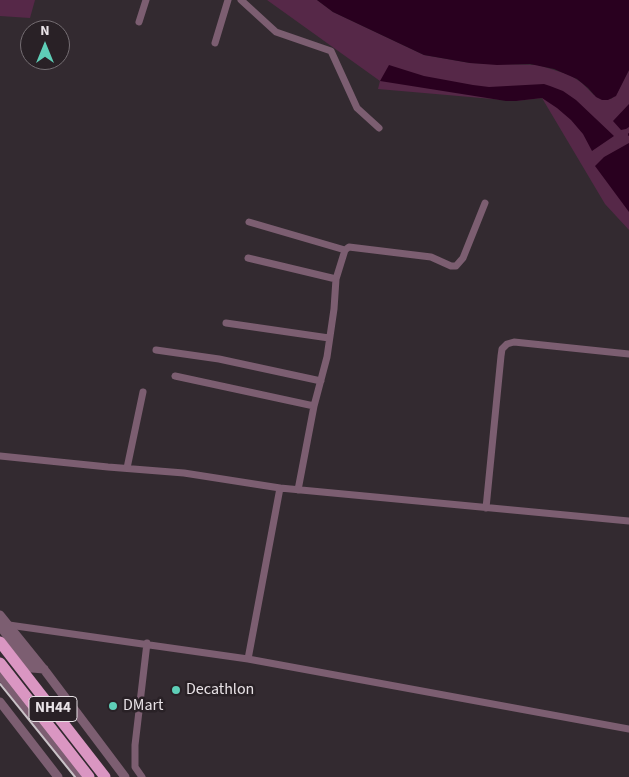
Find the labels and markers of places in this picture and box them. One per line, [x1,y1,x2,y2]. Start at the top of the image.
place label: Decathlon [186,680,254,700]
marker: Decathlon [170,684,182,696]
place label: DMart [123,696,163,716]
marker: DMart [107,700,119,712]

